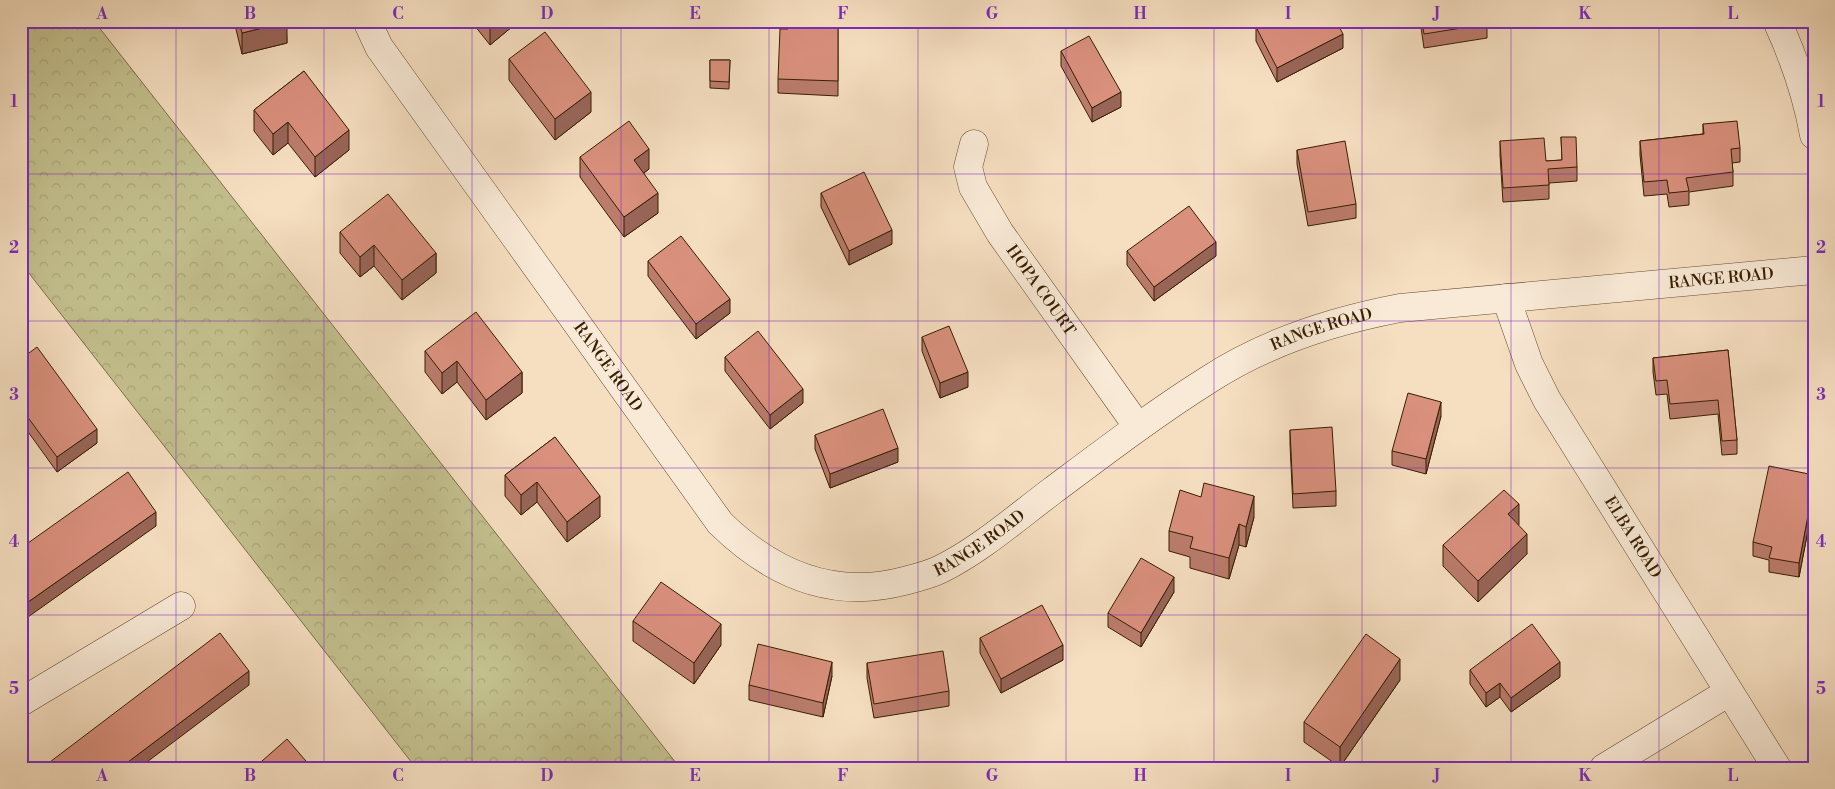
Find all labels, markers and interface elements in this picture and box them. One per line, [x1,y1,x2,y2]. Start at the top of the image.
text: A [95,4,108,24]
text: B [244,4,256,24]
text: C [392,4,404,24]
text: D [541,4,554,24]
text: E [689,4,701,24]
text: F [837,4,849,24]
text: G [986,4,999,24]
text: H [1133,4,1147,24]
text: I [1285,4,1291,24]
text: J [1432,4,1440,24]
text: K [1579,4,1593,24]
text: L [1728,4,1739,24]
text: 1 [10,92,18,112]
text: 1 [1817,92,1825,112]
text: 2 [9,238,19,258]
text: 2 [1816,238,1826,258]
street label: HOPA COURT [1002,241,1080,340]
street label: RANGE ROAD [1668,264,1775,293]
street label: RANGE ROAD [1268,304,1374,355]
street label: RANGE ROAD [569,318,647,416]
text: 3 [9,385,19,405]
text: 3 [1816,385,1826,405]
street label: ELBA ROAD [1600,493,1666,582]
street label: RANGE ROAD [931,506,1029,581]
text: 4 [9,532,20,552]
text: 4 [1816,532,1827,552]
text: 5 [9,679,19,699]
text: 5 [1816,679,1826,699]
text: A [95,766,108,786]
text: B [244,766,256,786]
text: C [392,766,404,786]
text: D [541,766,554,786]
text: E [689,766,701,786]
text: F [837,766,849,786]
text: G [986,766,999,786]
text: H [1133,766,1147,786]
text: I [1285,766,1291,786]
text: J [1432,766,1440,786]
text: K [1579,766,1593,786]
text: L [1728,766,1739,786]

